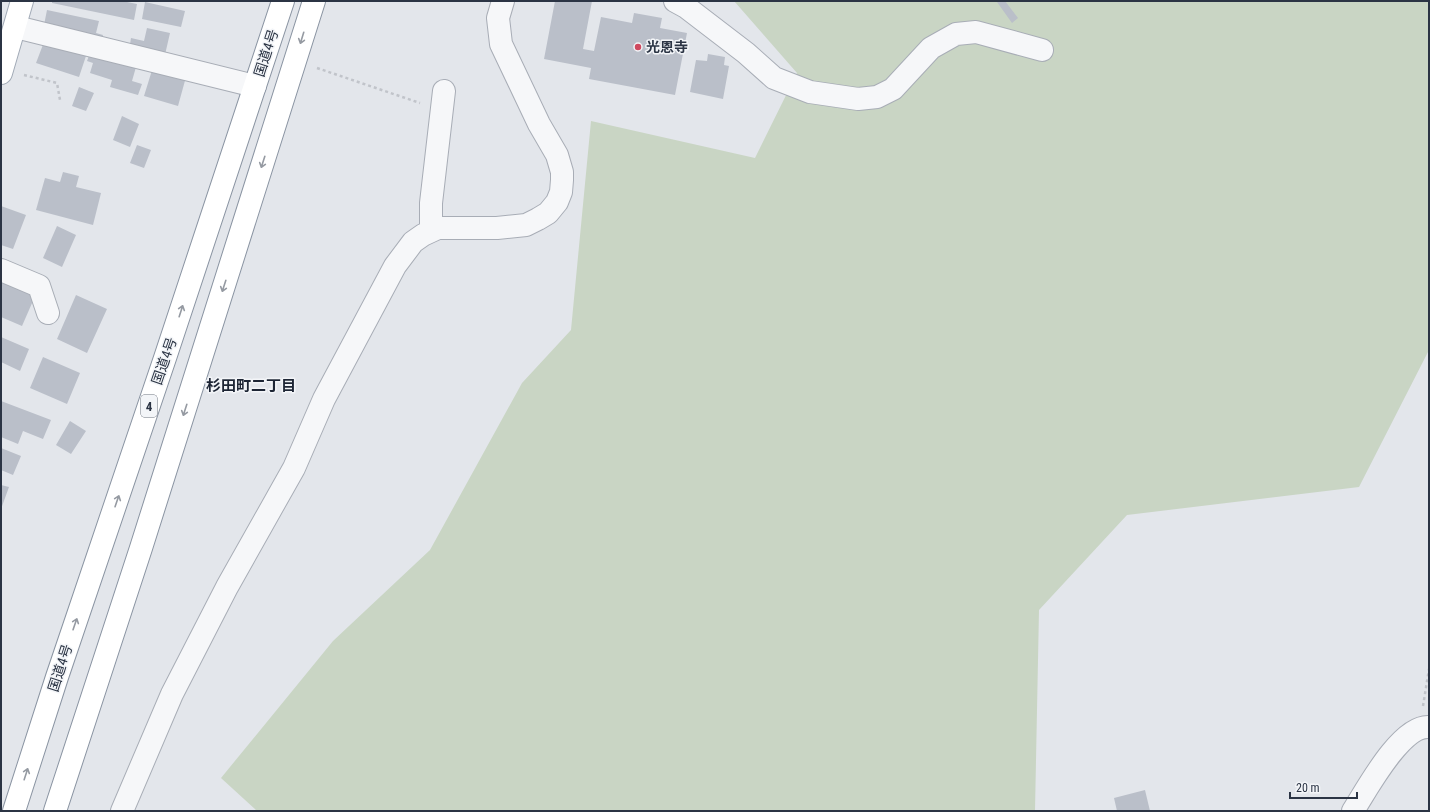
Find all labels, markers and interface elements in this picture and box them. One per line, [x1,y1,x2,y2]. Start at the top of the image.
street label: 国道4号 [251,27,281,79]
one-way arrow [298,32,305,45]
place label: 光恩寺 [646,39,688,55]
marker: 光恩寺 [633,42,643,52]
one-way arrow [259,155,266,168]
one-way arrow [220,279,227,292]
one-way arrow [177,305,185,317]
street label: 国道4号 [148,335,180,387]
district label: 杉田町二丁目 [206,377,296,395]
road number: 4 [141,395,157,417]
one-way arrow [180,404,188,416]
one-way arrow [114,494,121,507]
one-way arrow [72,617,79,630]
street label: 国道4号 [45,642,75,694]
one-way arrow [23,768,30,781]
scale bar [1290,774,1357,800]
text: 20 m [1296,781,1320,795]

